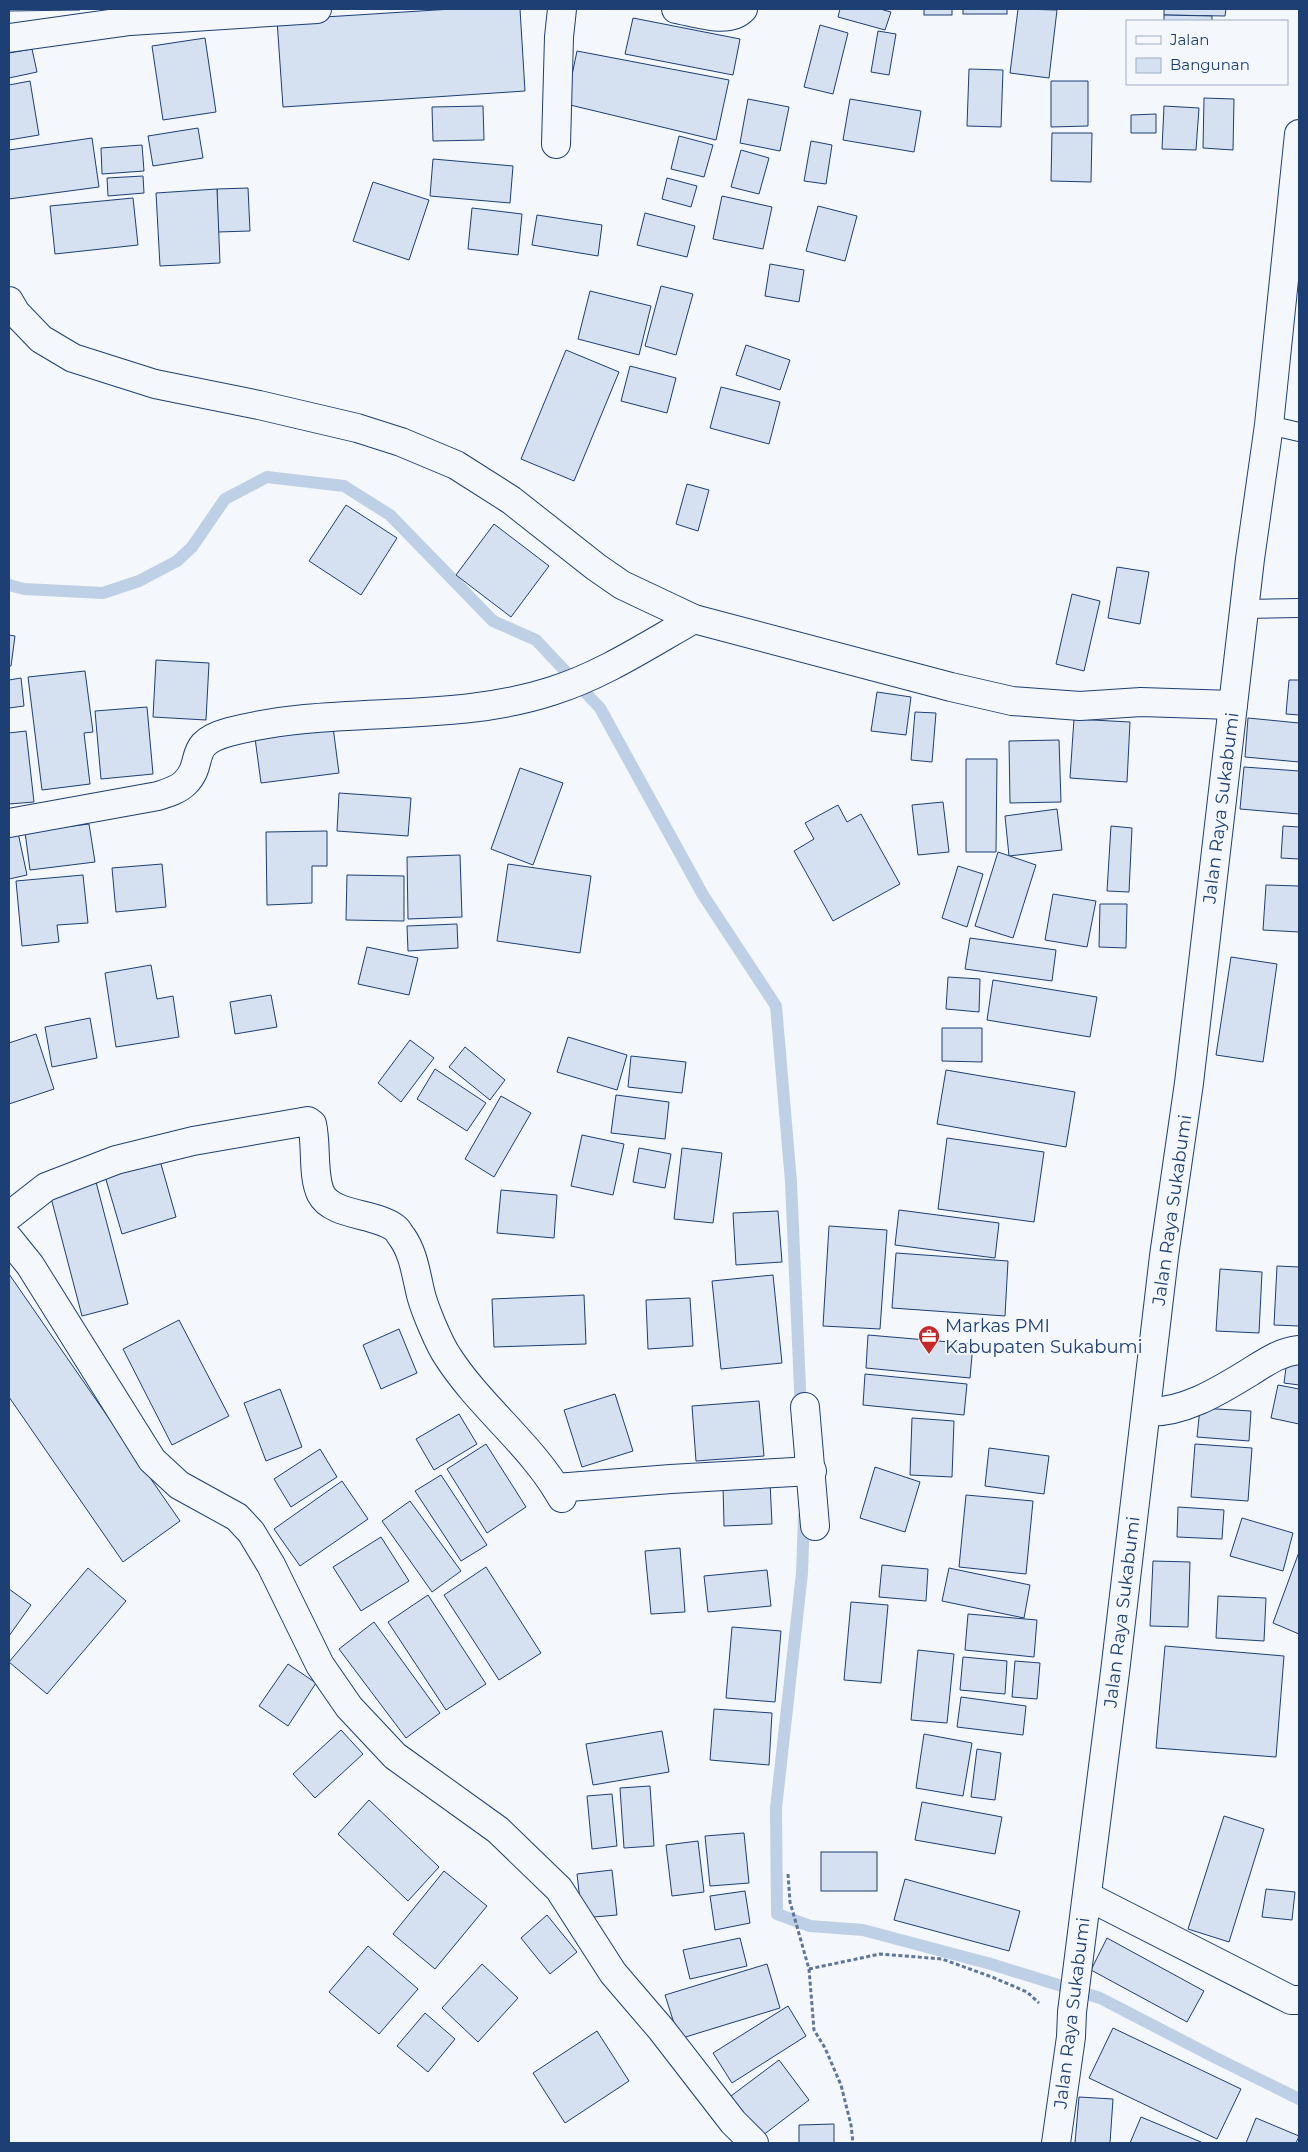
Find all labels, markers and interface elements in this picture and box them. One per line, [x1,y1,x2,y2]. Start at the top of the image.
legend [1126,20,1288,85]
text: Jalan [1169,30,1209,49]
text: Bangunan [1170,55,1250,74]
street label: Jalan Raya Sukabumi [1198,711,1244,906]
street label: Jalan Raya Sukabumi [1148,1113,1196,1308]
place label: Markas PMI Kabupaten Sukabumi [945,1315,1143,1358]
office icon: Markas PMI Kabupaten Sukabumi [917,1324,941,1355]
street label: Jalan Raya Sukabumi [1099,1515,1145,1710]
street label: Jalan Raya Sukabumi [1049,1916,1095,2111]

